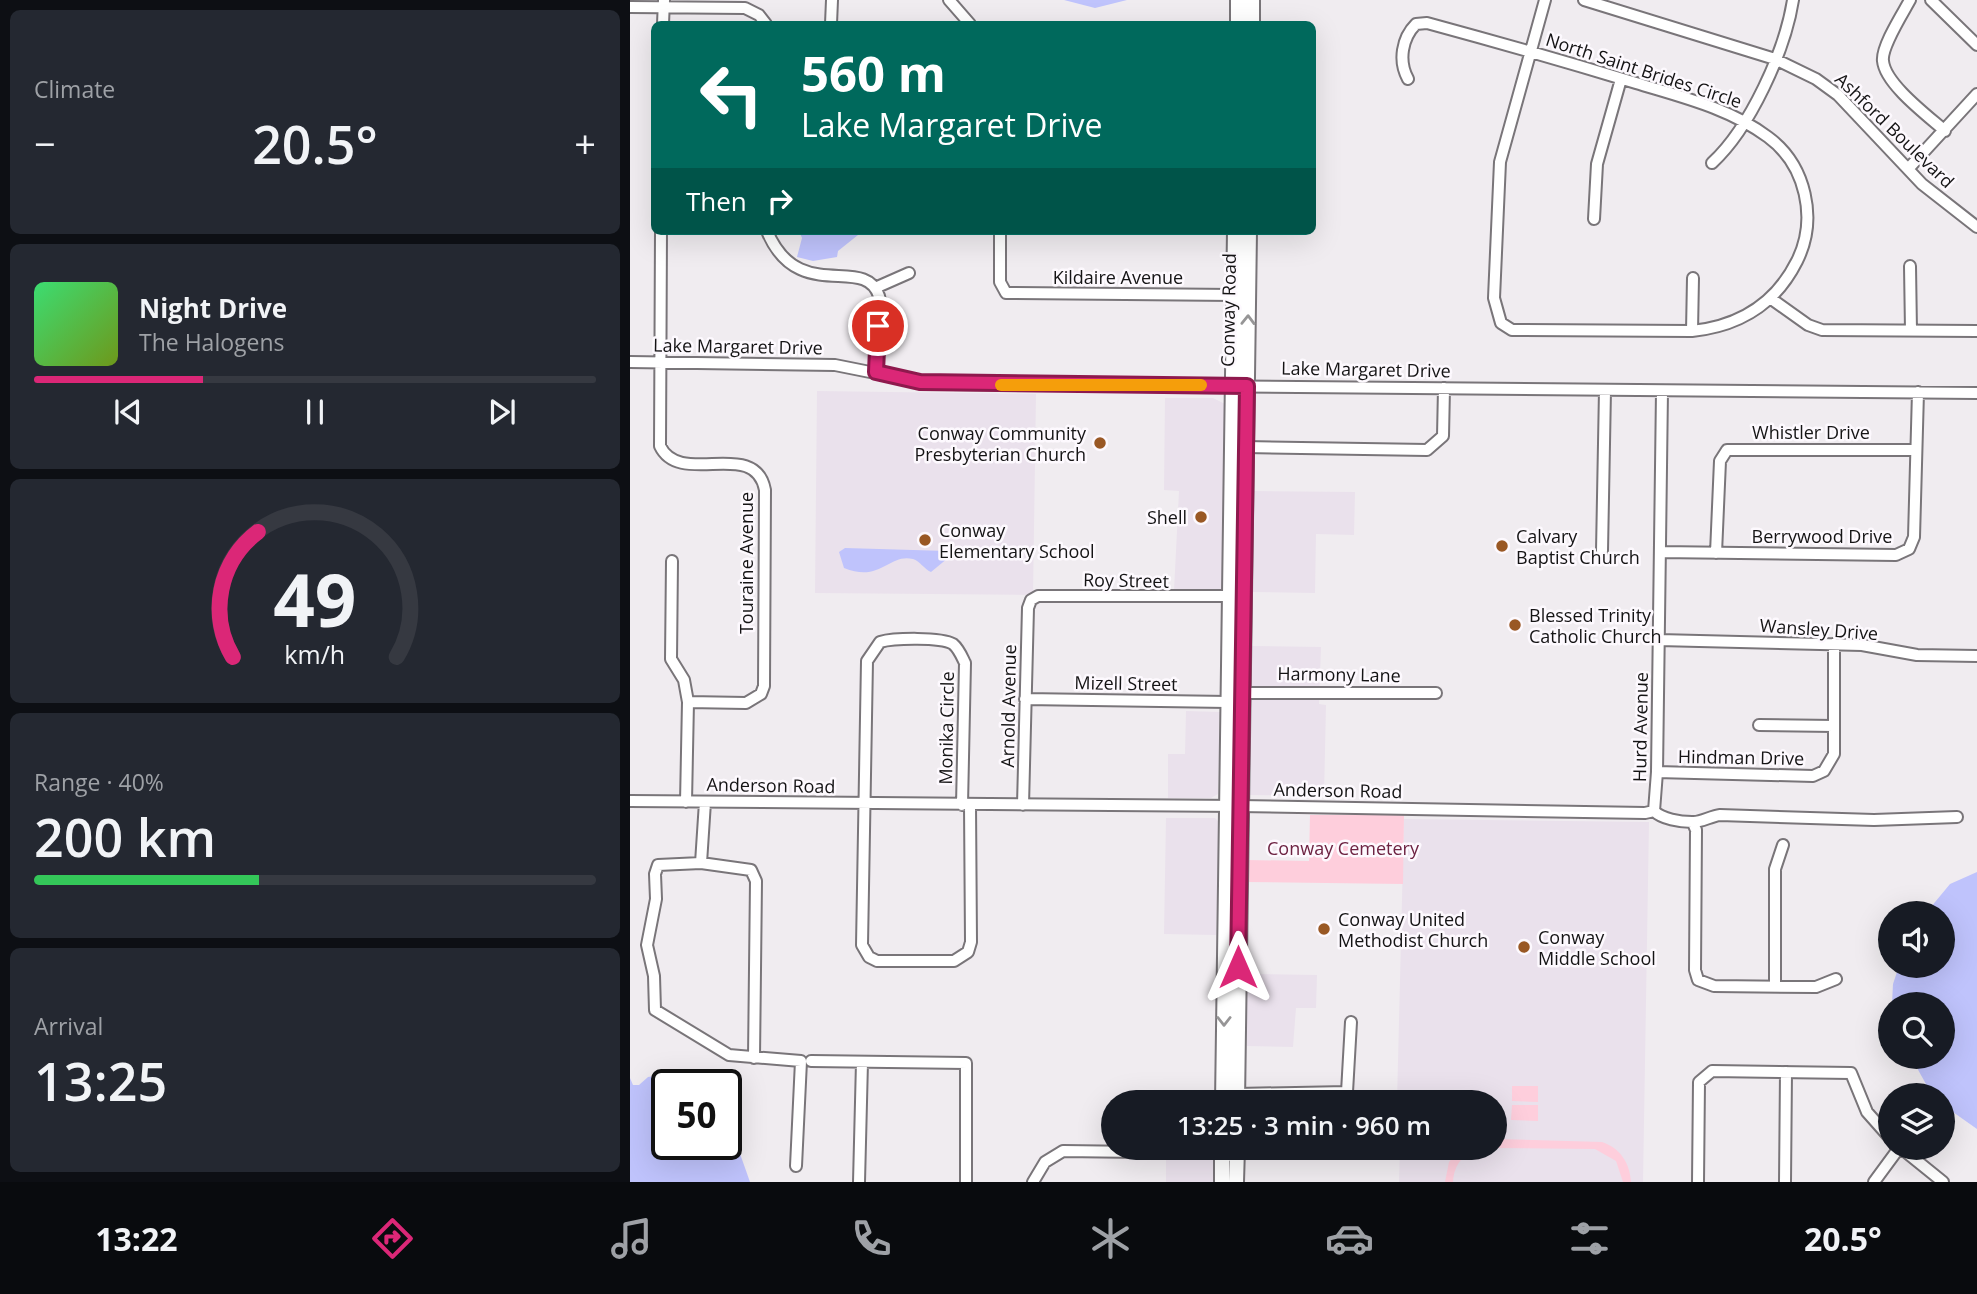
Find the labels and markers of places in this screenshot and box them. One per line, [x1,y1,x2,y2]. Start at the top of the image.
pin [848,296,908,356]
place label: Conway Community Presbyterian Church [915,421,1087,466]
marker: Conway Community Presbyterian Church [1092,435,1108,451]
place label: Shell [1147,505,1187,529]
marker: Shell [1193,509,1209,525]
place label: Conway Elementary School [939,518,1095,563]
place label: Calvary Baptist Church [1516,524,1640,569]
marker: Conway Elementary School [917,532,933,548]
marker: Calvary Baptist Church [1494,538,1510,554]
place label: Blessed Trinity Catholic Church [1529,603,1661,648]
marker: Blessed Trinity Catholic Church [1507,617,1523,633]
place label: Conway United Methodist Church [1338,907,1488,952]
marker: Conway United Methodist Church [1316,921,1332,937]
place label: Conway Middle School [1538,925,1656,970]
marker: Conway Middle School [1516,939,1532,955]

